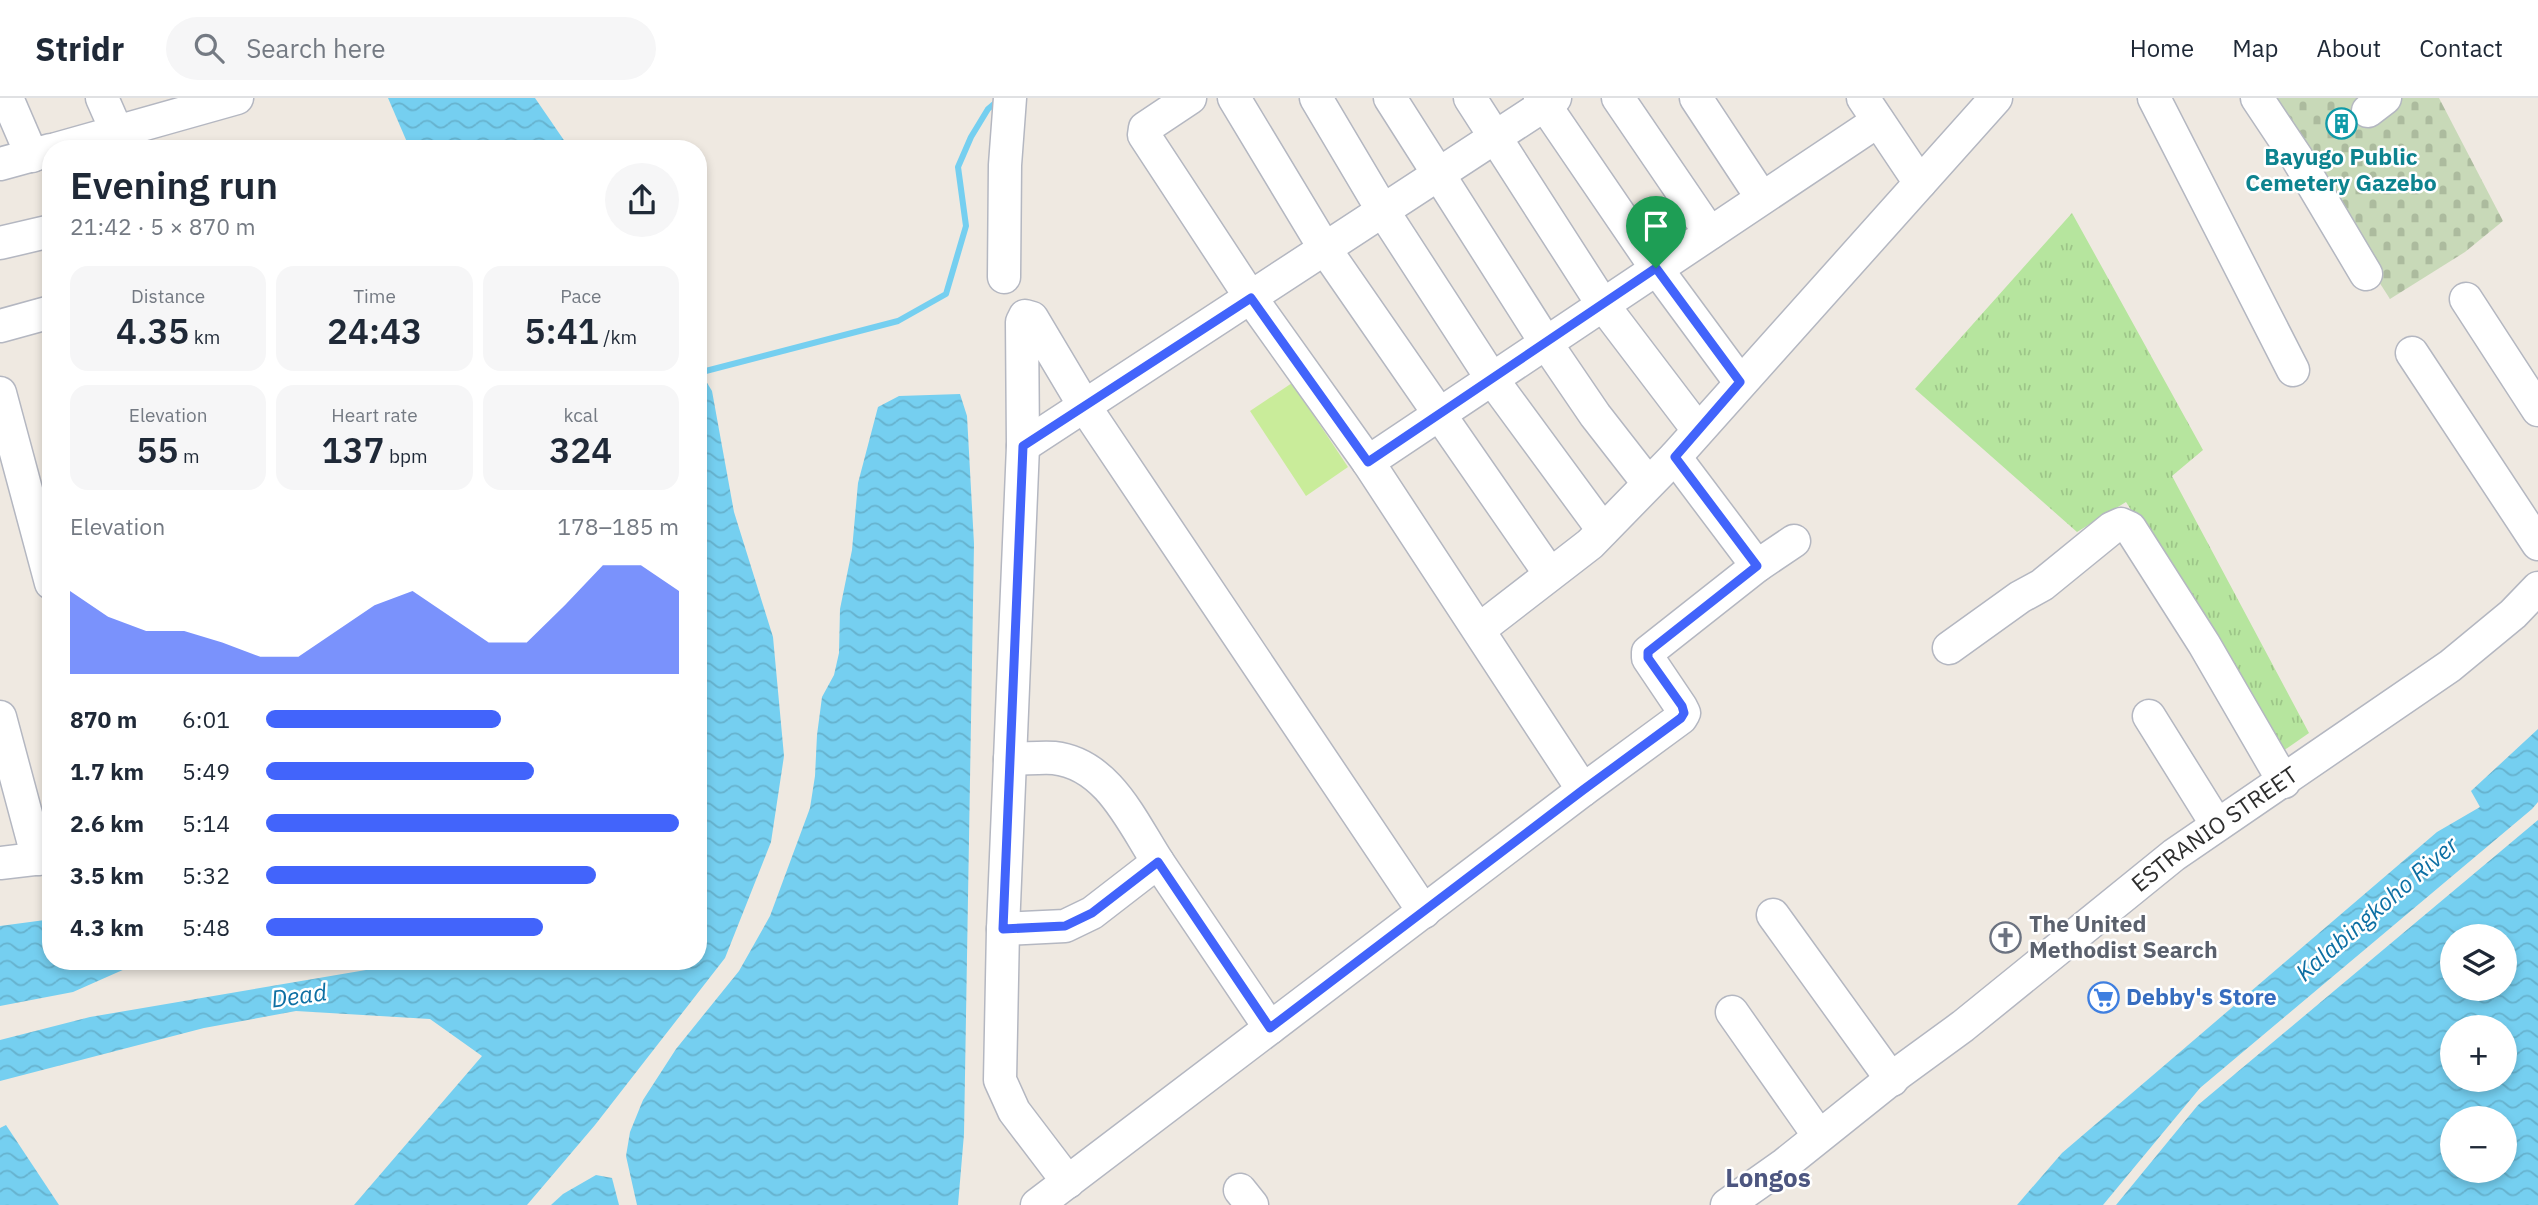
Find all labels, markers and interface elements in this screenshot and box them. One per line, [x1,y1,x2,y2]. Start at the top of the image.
search box [166,17,656,80]
text: Stridr [35,27,124,70]
icon: search [190,29,228,67]
text: Search here [246,31,386,65]
text: Home [2130,32,2194,64]
text: Map [2232,32,2278,64]
text: About [2316,32,2381,64]
text: Contact [2419,32,2503,64]
building icon: Bayugo Public Cemetery Gazebo [2324,106,2358,140]
place label: Bayugo Public Cemetery Gazebo [2245,141,2437,197]
text: Evening run [70,160,278,209]
button: share [605,163,679,237]
pin [1626,196,1686,268]
icon: arrive [1637,207,1675,245]
text: 21:42 · 5 × 870 m [70,211,256,241]
text: Distance [131,284,205,308]
text: Time [353,284,396,308]
text: Pace [560,284,602,308]
text: 4.35 [116,308,189,354]
text: 24:43 [327,308,422,354]
text: 5:41 [525,308,599,354]
text: km [189,325,220,349]
text: /km [599,325,637,349]
text: Elevation [129,403,208,427]
text: Heart rate [331,403,418,427]
text: kcal [564,403,598,427]
text: 55 [137,427,179,473]
text: 137 [321,427,384,473]
text: 324 [549,427,612,473]
text: m [179,444,200,468]
text: bpm [384,444,428,468]
text: Elevation [70,511,165,541]
text: 178–185 m [557,511,679,541]
text: 870 m [70,704,137,734]
text: 6:01 [182,704,230,734]
text: 1.7 km [70,756,144,786]
text: 5:49 [182,756,230,786]
street label: ESTRANIO STREET [2125,759,2303,898]
text: 2.6 km [70,808,144,838]
text: 5:14 [182,808,230,838]
water label: Kalabingkoho River [2288,828,2465,988]
text: 3.5 km [70,860,144,890]
text: 5:32 [182,860,230,890]
place label: The United Methodist Search [2029,908,2218,964]
text: 4.3 km [70,912,144,942]
text: 5:48 [182,912,230,942]
church icon: The United Methodist Search [1989,920,2023,954]
map controls [2440,924,2517,1183]
button: layers [2440,924,2517,1001]
water label: Dead [269,975,329,1015]
supermarket icon: Debby's Store [2086,980,2120,1014]
place label: Debby's Store [2126,981,2277,1011]
button: + [2440,1015,2517,1092]
button: − [2440,1106,2517,1183]
district label: Longos [1725,1160,1811,1194]

